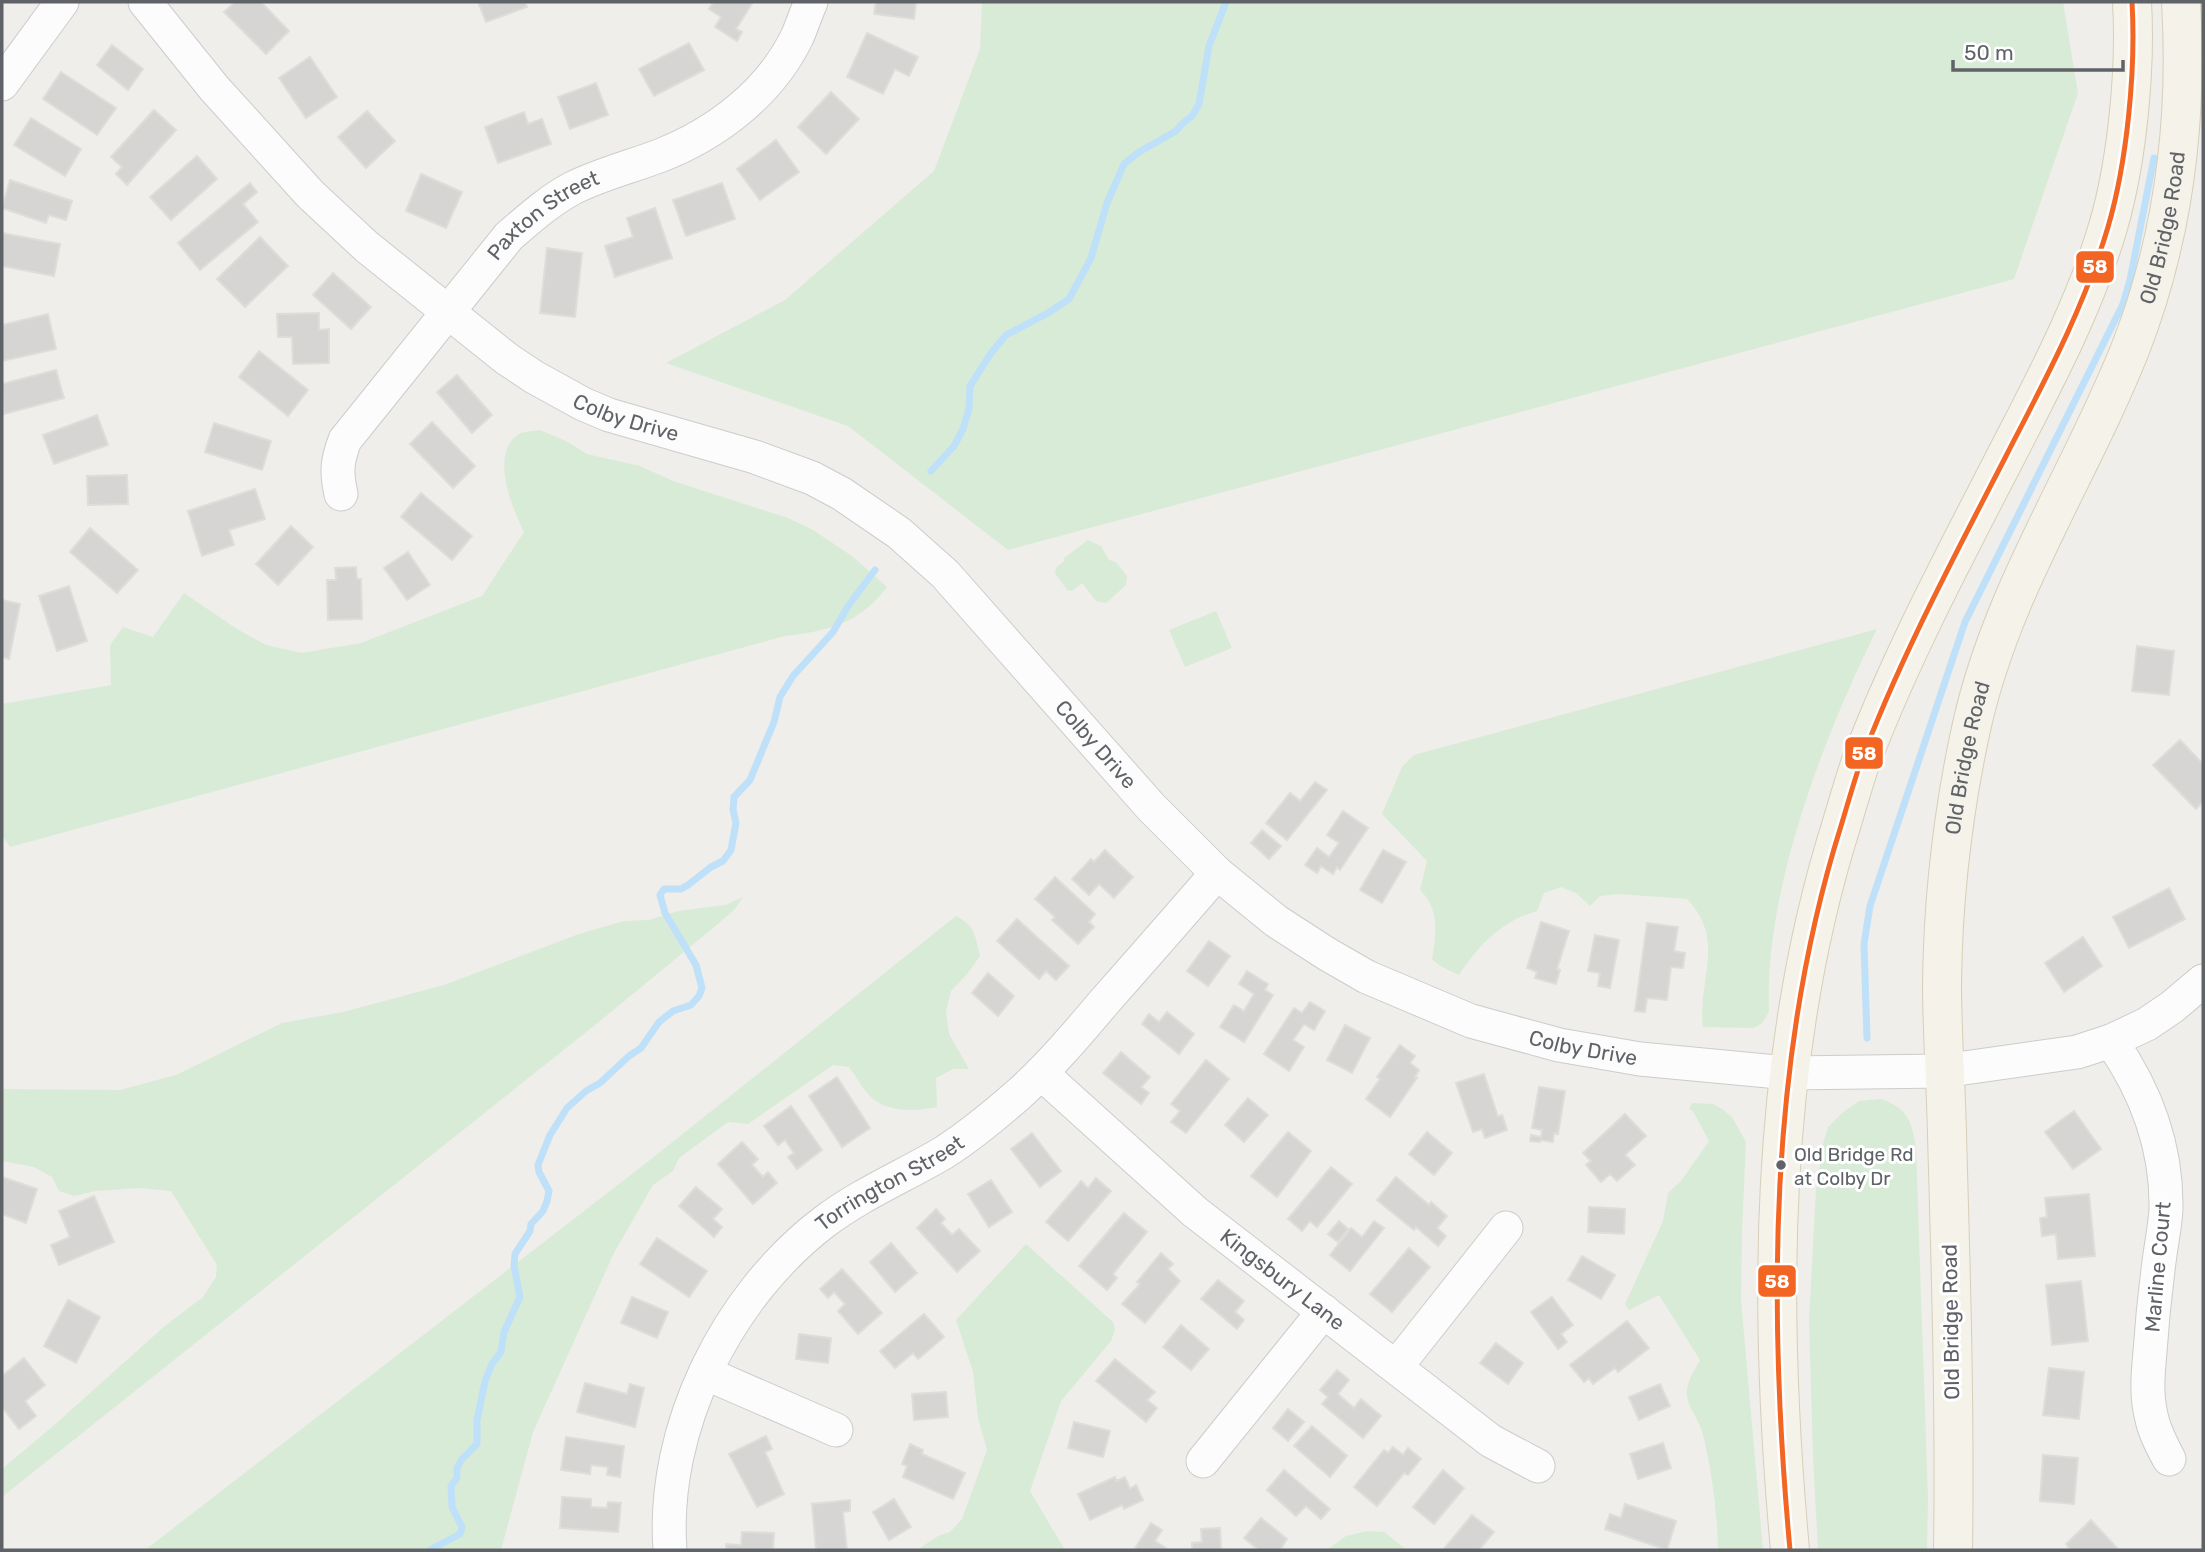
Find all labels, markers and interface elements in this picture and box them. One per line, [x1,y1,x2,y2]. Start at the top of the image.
scale bar [1953,28,2123,72]
text: 50 m [1964,40,2014,65]
street label: Old Bridge Road [2134,150,2190,307]
street label: Paxton Street [482,165,603,265]
line badge: 58 [2075,250,2115,284]
text: 58 [2082,255,2108,278]
street label: Colby Drive [569,388,682,446]
street label: Old Bridge Road [1940,678,1995,836]
street label: Colby Drive [1050,695,1142,794]
line badge: 58 [1844,736,1884,770]
text: 58 [1851,742,1877,765]
street label: Colby Drive [1526,1024,1639,1070]
street label: Torrington Street [810,1130,969,1236]
place label: Old Bridge Rd at Colby Dr [1794,1143,1914,1190]
marker: Old Bridge Rd at Colby Dr [1774,1158,1788,1172]
street label: Marline Court [2139,1201,2176,1333]
street label: Kingsbury Lane [1215,1223,1350,1335]
street label: Old Bridge Road [1937,1244,1964,1400]
line badge: 58 [1757,1264,1797,1298]
text: 58 [1764,1270,1790,1293]

